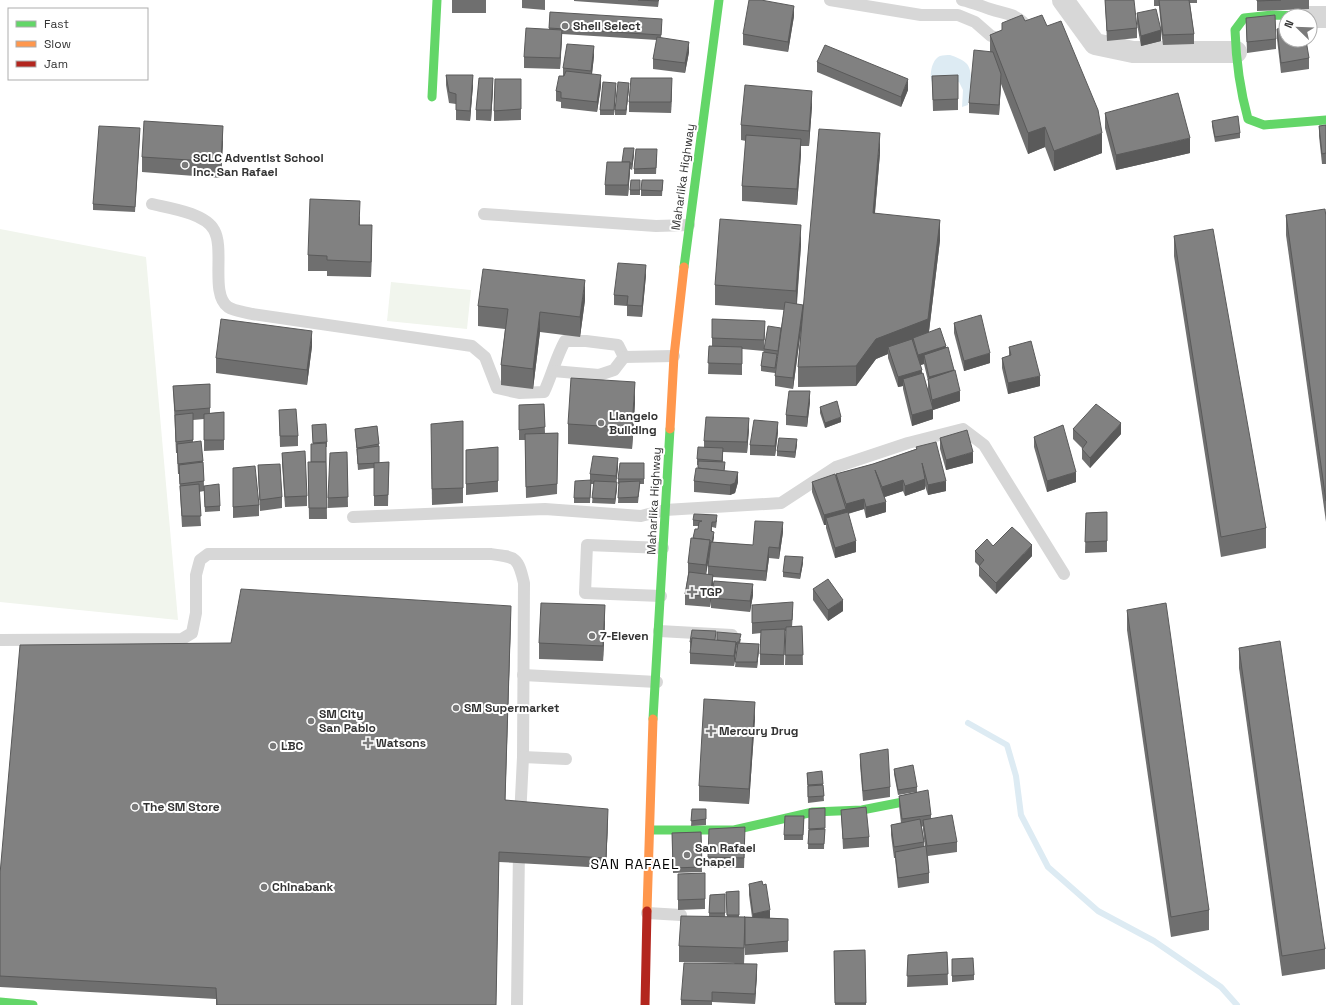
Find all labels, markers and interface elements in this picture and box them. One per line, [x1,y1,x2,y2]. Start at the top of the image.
legend [8,8,148,80]
north arrow [1278,8,1318,48]
text: Fast [44,16,69,32]
place label: Shell Select [573,18,641,34]
text: N [1281,18,1297,30]
marker: Shell Select [560,21,570,31]
text: Slow [44,36,71,52]
text: Jam [44,56,68,72]
street label: Maharlika Highway [668,123,698,231]
place label: SCLC Adventist School Inc. San Rafael [193,150,324,180]
marker: SCLC Adventist School Inc. San Rafael [180,160,190,170]
place label: Liangelo Building [609,408,658,438]
marker: Liangelo Building [596,418,606,428]
street label: Maharlika Highway [643,447,665,555]
place label: TGP [700,584,722,600]
marker: TGP [687,587,697,597]
place label: 7-Eleven [600,628,649,644]
marker: 7-Eleven [587,631,597,641]
place label: SM Supermarket [464,700,559,716]
marker: SM Supermarket [451,703,461,713]
place label: SM City San Pablo [319,706,376,736]
marker: SM City San Pablo [306,716,316,726]
place label: Mercury Drug [719,723,798,739]
marker: Mercury Drug [706,726,716,736]
place label: Watsons [376,735,426,751]
place label: LBC [281,738,303,754]
marker: Watsons [363,738,373,748]
marker: LBC [268,741,278,751]
place label: The SM Store [143,799,220,815]
marker: The SM Store [130,802,140,812]
place label: San Rafael Chapel [695,840,756,870]
marker: San Rafael Chapel [682,850,692,860]
district label: SAN RAFAEL [590,855,680,873]
place label: Chinabank [272,879,334,895]
marker: Chinabank [259,882,269,892]

